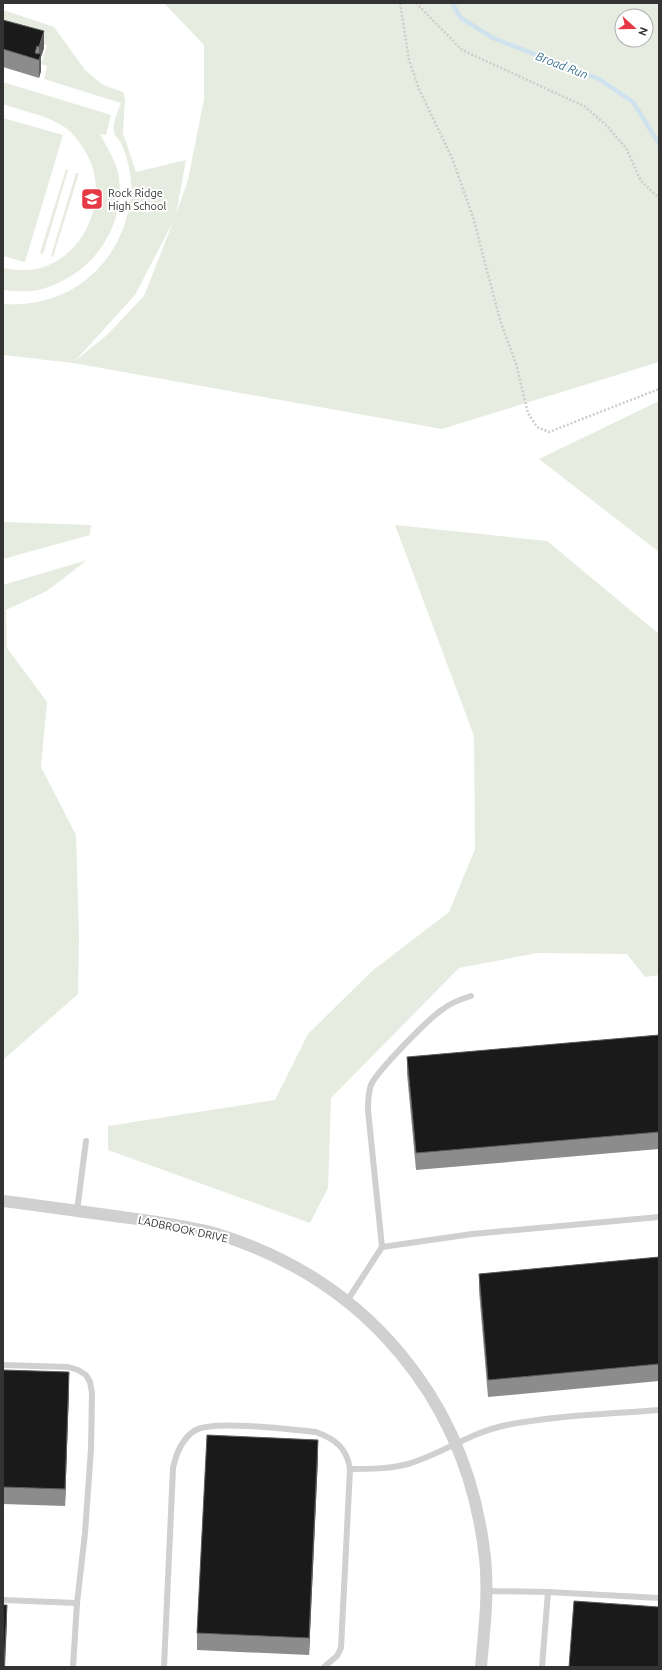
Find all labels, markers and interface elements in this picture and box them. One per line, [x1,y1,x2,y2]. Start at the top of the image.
north arrow [614,8,654,48]
text: N [636,26,650,38]
water label: Broad Run [534,49,590,81]
school or university icon: Rock Ridge High School [79,186,105,212]
place label: Rock Ridge High School [108,187,166,212]
street label: LADBROOK DRIVE [137,1214,229,1244]

